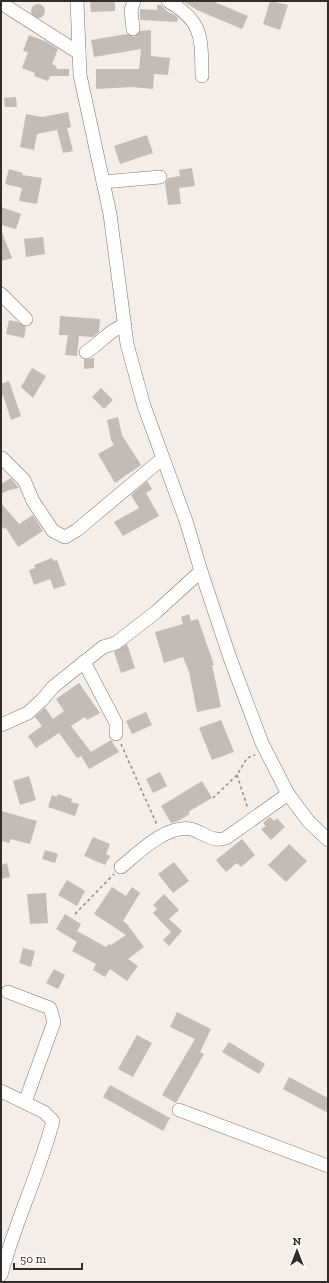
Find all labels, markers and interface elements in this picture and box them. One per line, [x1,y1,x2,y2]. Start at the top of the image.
north arrow [277,1231,317,1271]
text: N [293,1235,302,1248]
scale bar [14,1245,82,1271]
text: 50 m [20,1252,47,1266]

